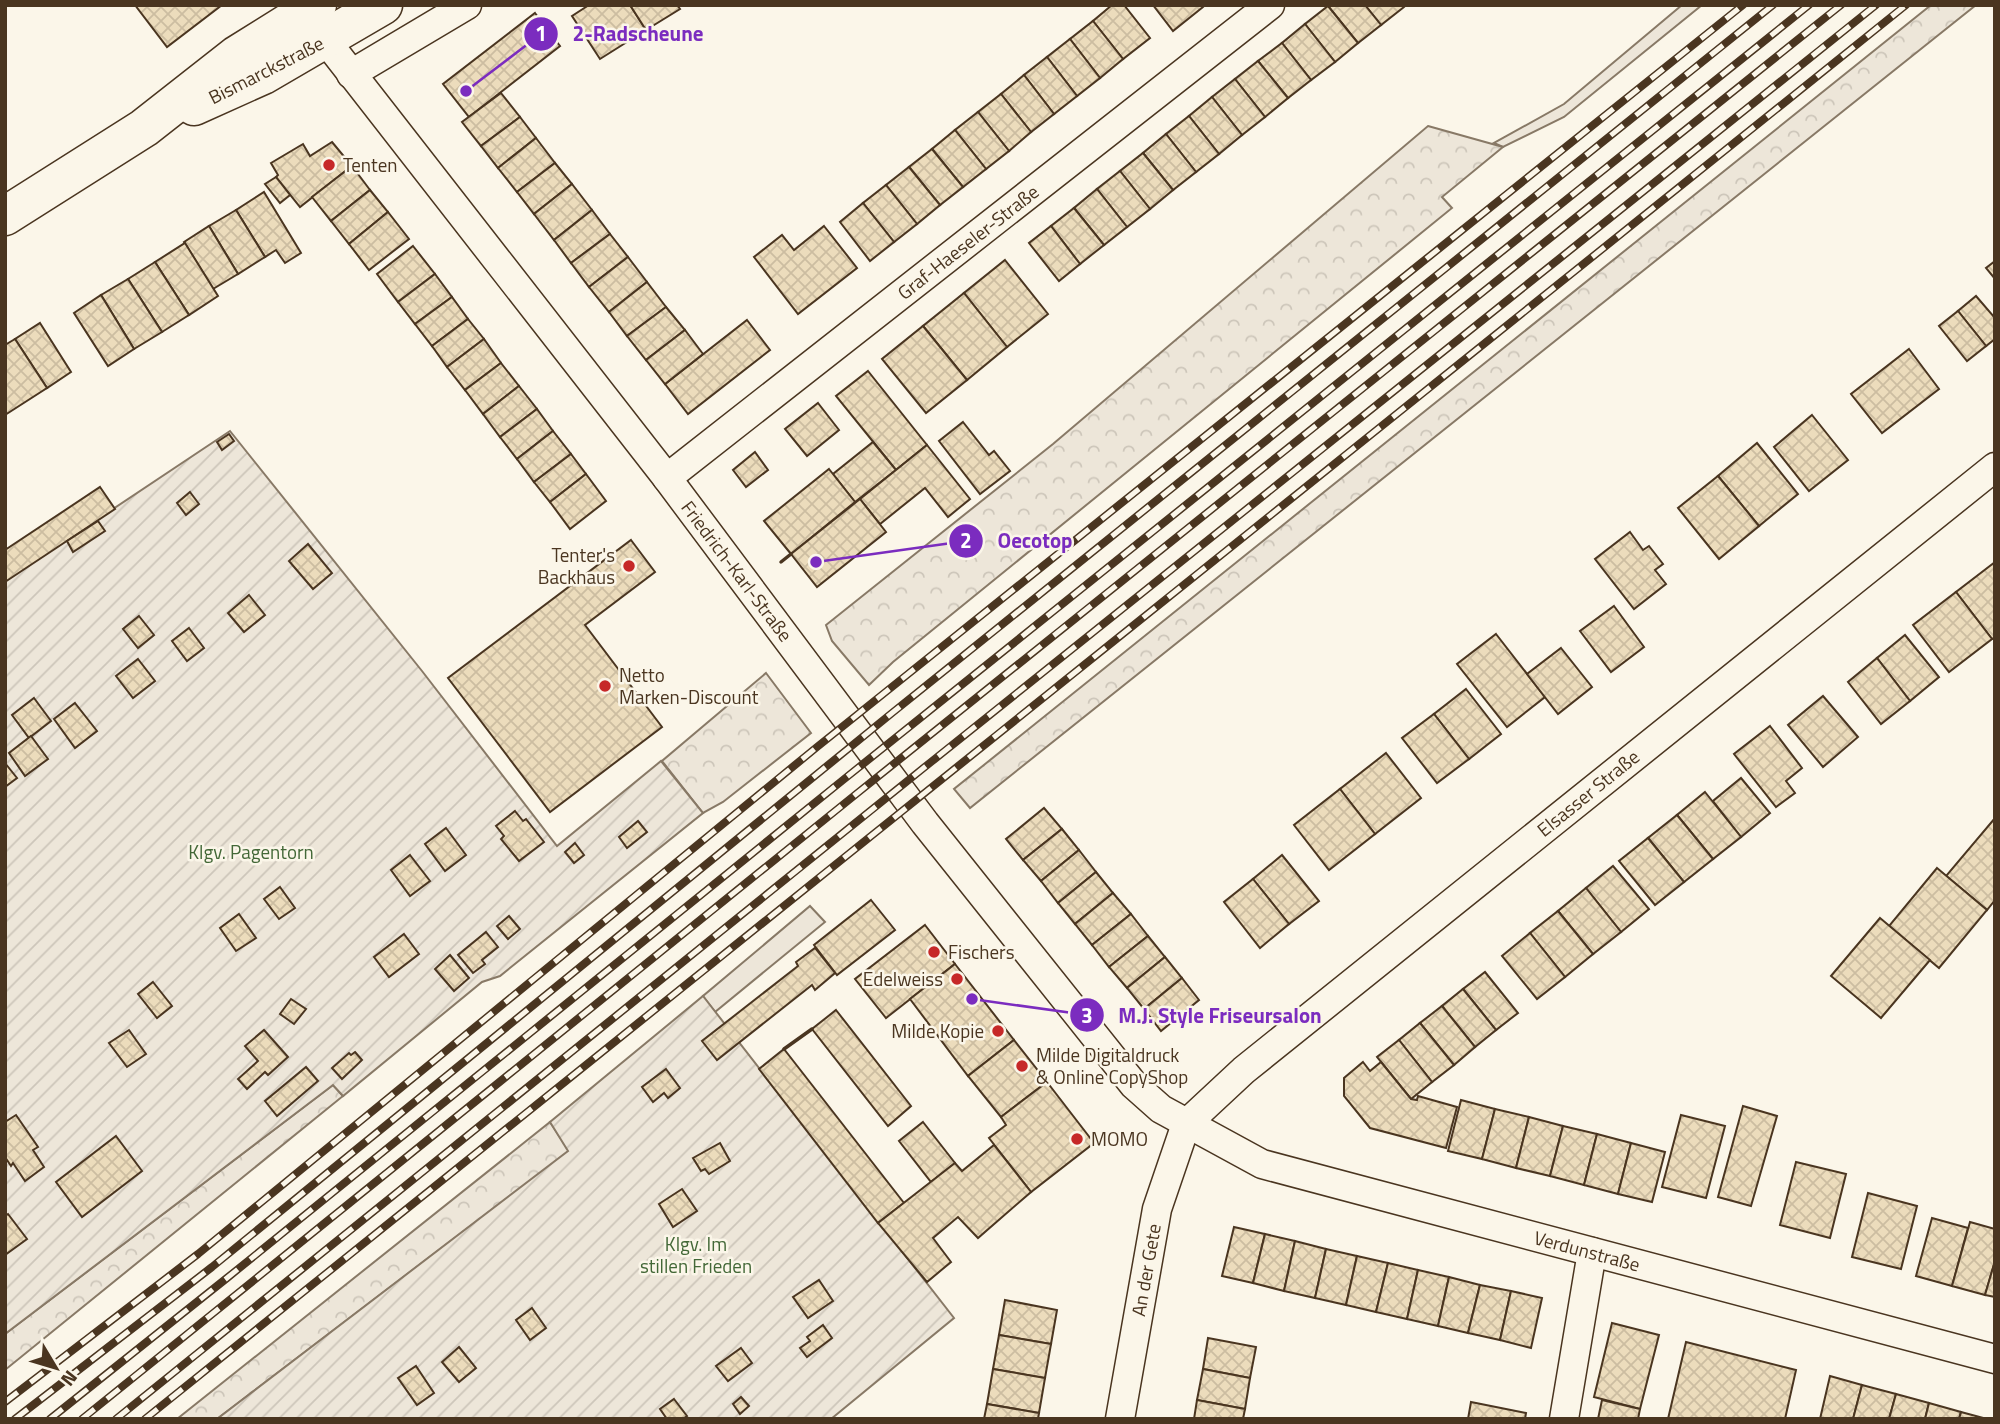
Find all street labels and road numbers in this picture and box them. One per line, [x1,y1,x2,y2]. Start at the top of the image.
street label: Bismarckstraße [203,28,328,111]
street label: Graf-Haeseler-Straße [891,177,1045,306]
street label: Friedrich-Karl-Straße [675,494,800,647]
street label: Elsasser Straße [1530,742,1645,843]
street label: An der Gete [1123,1221,1168,1319]
street label: Verdunstraße [1531,1222,1643,1279]

